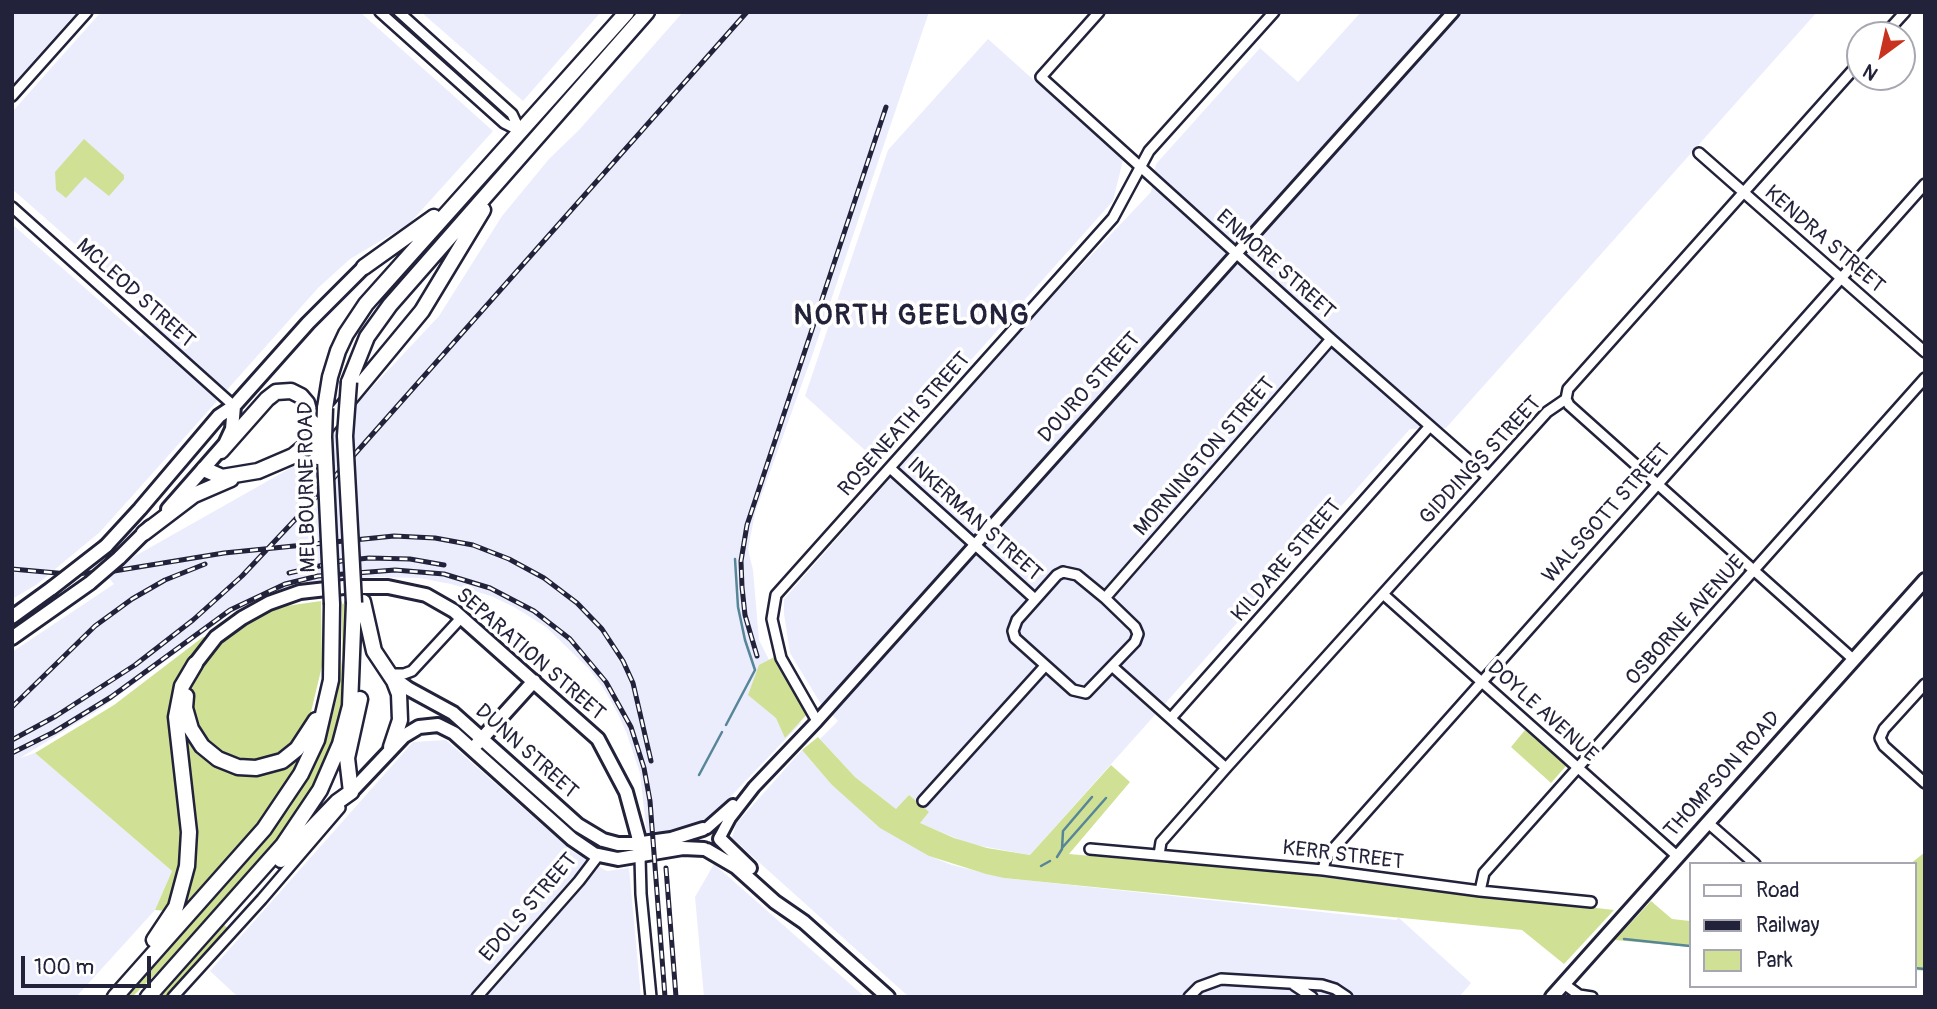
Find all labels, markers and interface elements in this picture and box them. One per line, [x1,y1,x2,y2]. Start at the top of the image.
north arrow [1846,21,1916,91]
text: N [1859,58,1883,86]
street label: KENDRA STREET [1759,181,1889,299]
street label: ENMORE STREET [1210,205,1340,325]
street label: MCLEOD STREET [70,234,200,354]
district label: NORTH GEELONG [795,300,1029,334]
street label: DOURO STREET [1034,328,1146,448]
street label: ROSENEATH STREET [834,348,976,502]
street label: MORNINGTON STREET [1129,372,1281,542]
street label: GIDDINGS STREET [1415,391,1547,531]
street label: MELBOURNE ROAD [294,401,322,573]
street label: WALSGOTT STREET [1538,439,1676,589]
street label: INKERMAN STREET [901,453,1047,587]
street label: KILDARE STREET [1227,494,1347,628]
street label: OSBORNE AVENUE [1621,551,1751,691]
street label: SEPARATION STREET [450,583,610,727]
street label: DOYLE AVENUE [1482,656,1602,768]
street label: DUNN STREET [469,699,583,805]
street label: THOMPSON ROAD [1660,707,1786,843]
street label: KERR STREET [1281,836,1405,876]
street label: EDOLS STREET [475,849,583,967]
legend [1688,862,1916,988]
text: Road [1756,877,1800,904]
text: Railway [1756,912,1820,939]
scale bar [24,942,154,986]
text: Park [1756,947,1793,974]
text: 100 m [34,954,94,981]

